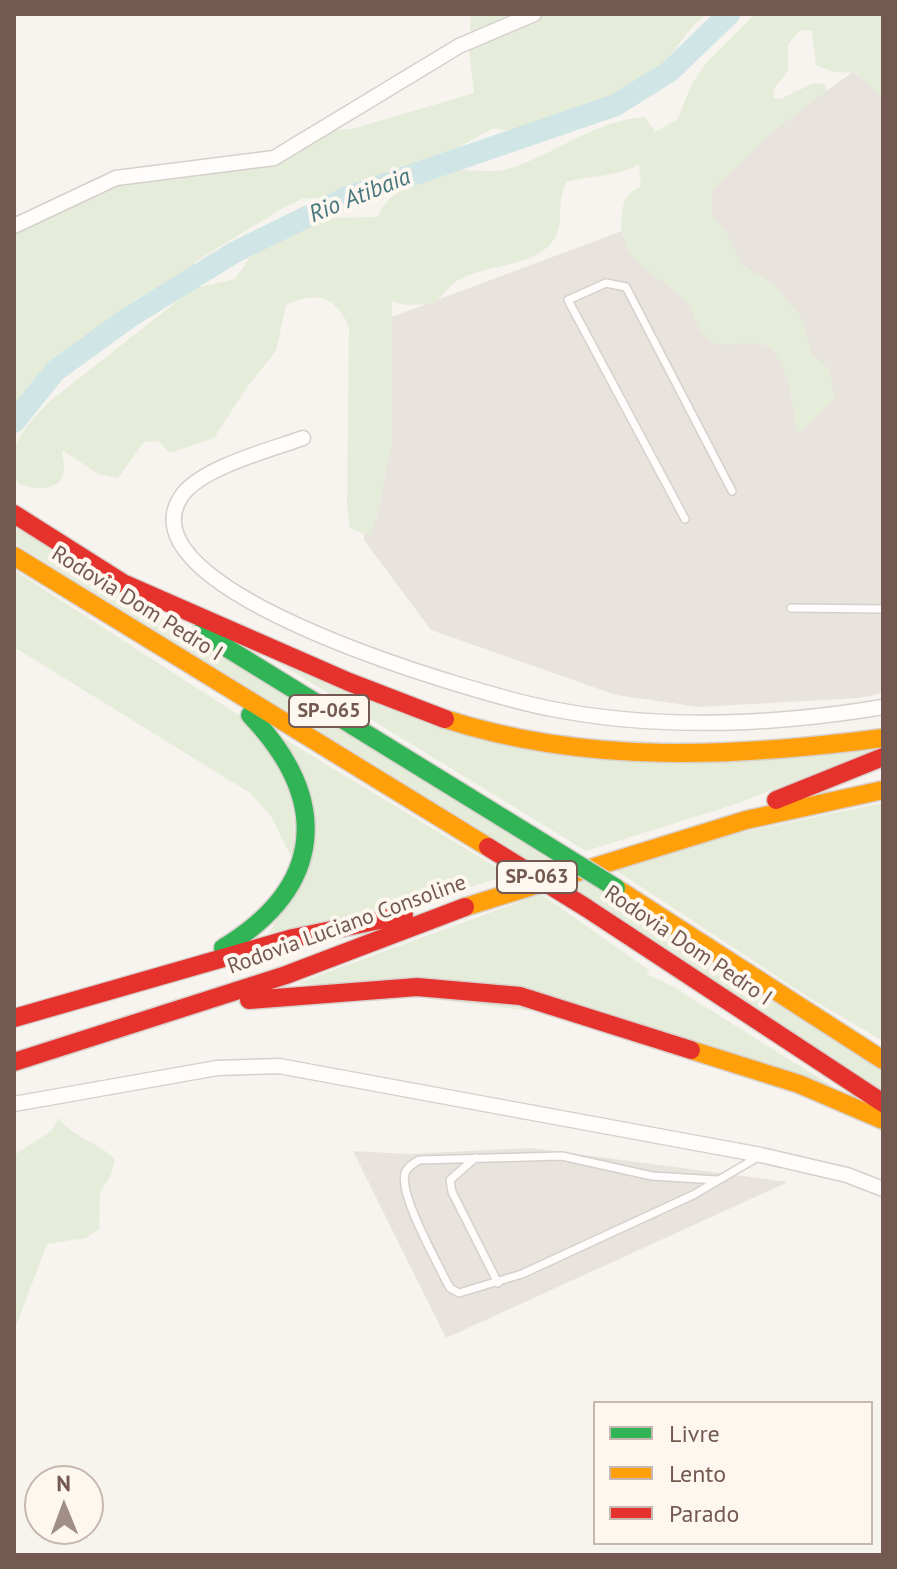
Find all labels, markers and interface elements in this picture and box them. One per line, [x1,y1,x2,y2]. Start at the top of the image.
water label: Rio Atibaia [305,163,415,229]
street label: Rodovia Dom Pedro I [47,541,227,667]
road number: SP-065 [289,695,369,727]
road number: SP-063 [497,861,577,893]
street label: Rodovia Luciano Consoline [224,870,470,980]
street label: Rodovia Dom Pedro I [599,880,777,1012]
legend [593,1401,873,1545]
text: Livre [669,1418,720,1449]
text: Lento [669,1458,726,1489]
north arrow [24,1465,104,1545]
text: N [56,1469,71,1497]
text: Parado [669,1498,739,1529]

